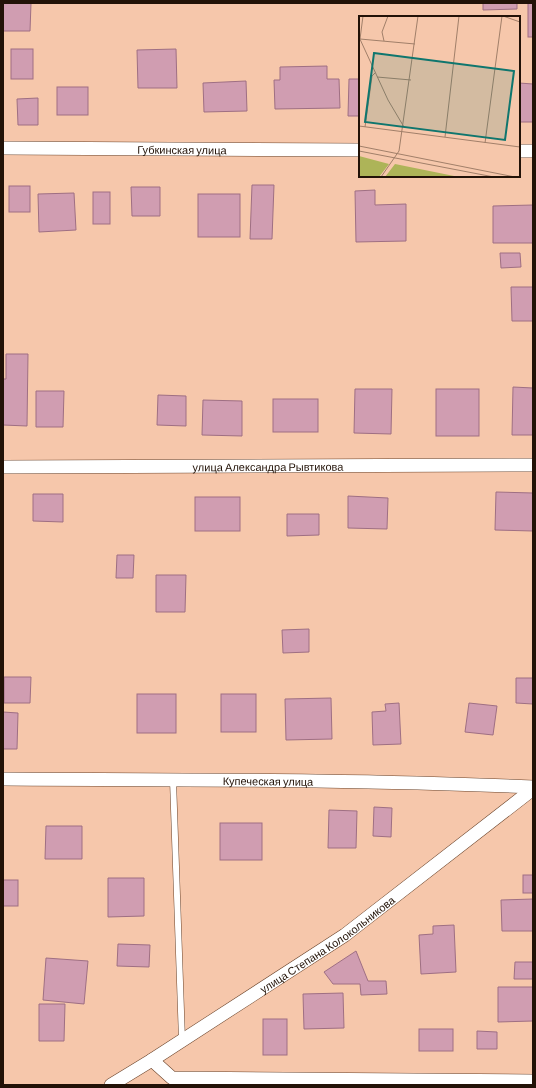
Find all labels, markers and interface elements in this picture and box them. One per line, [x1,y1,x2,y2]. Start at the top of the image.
inset map [359,16,520,177]
street label: Губкинская улица [137,142,228,156]
street label: улица Александра Рывтикова [193,459,344,473]
street label: Купеческая улица [223,773,314,787]
street label: улица Степана Колокольникова [257,892,398,995]

